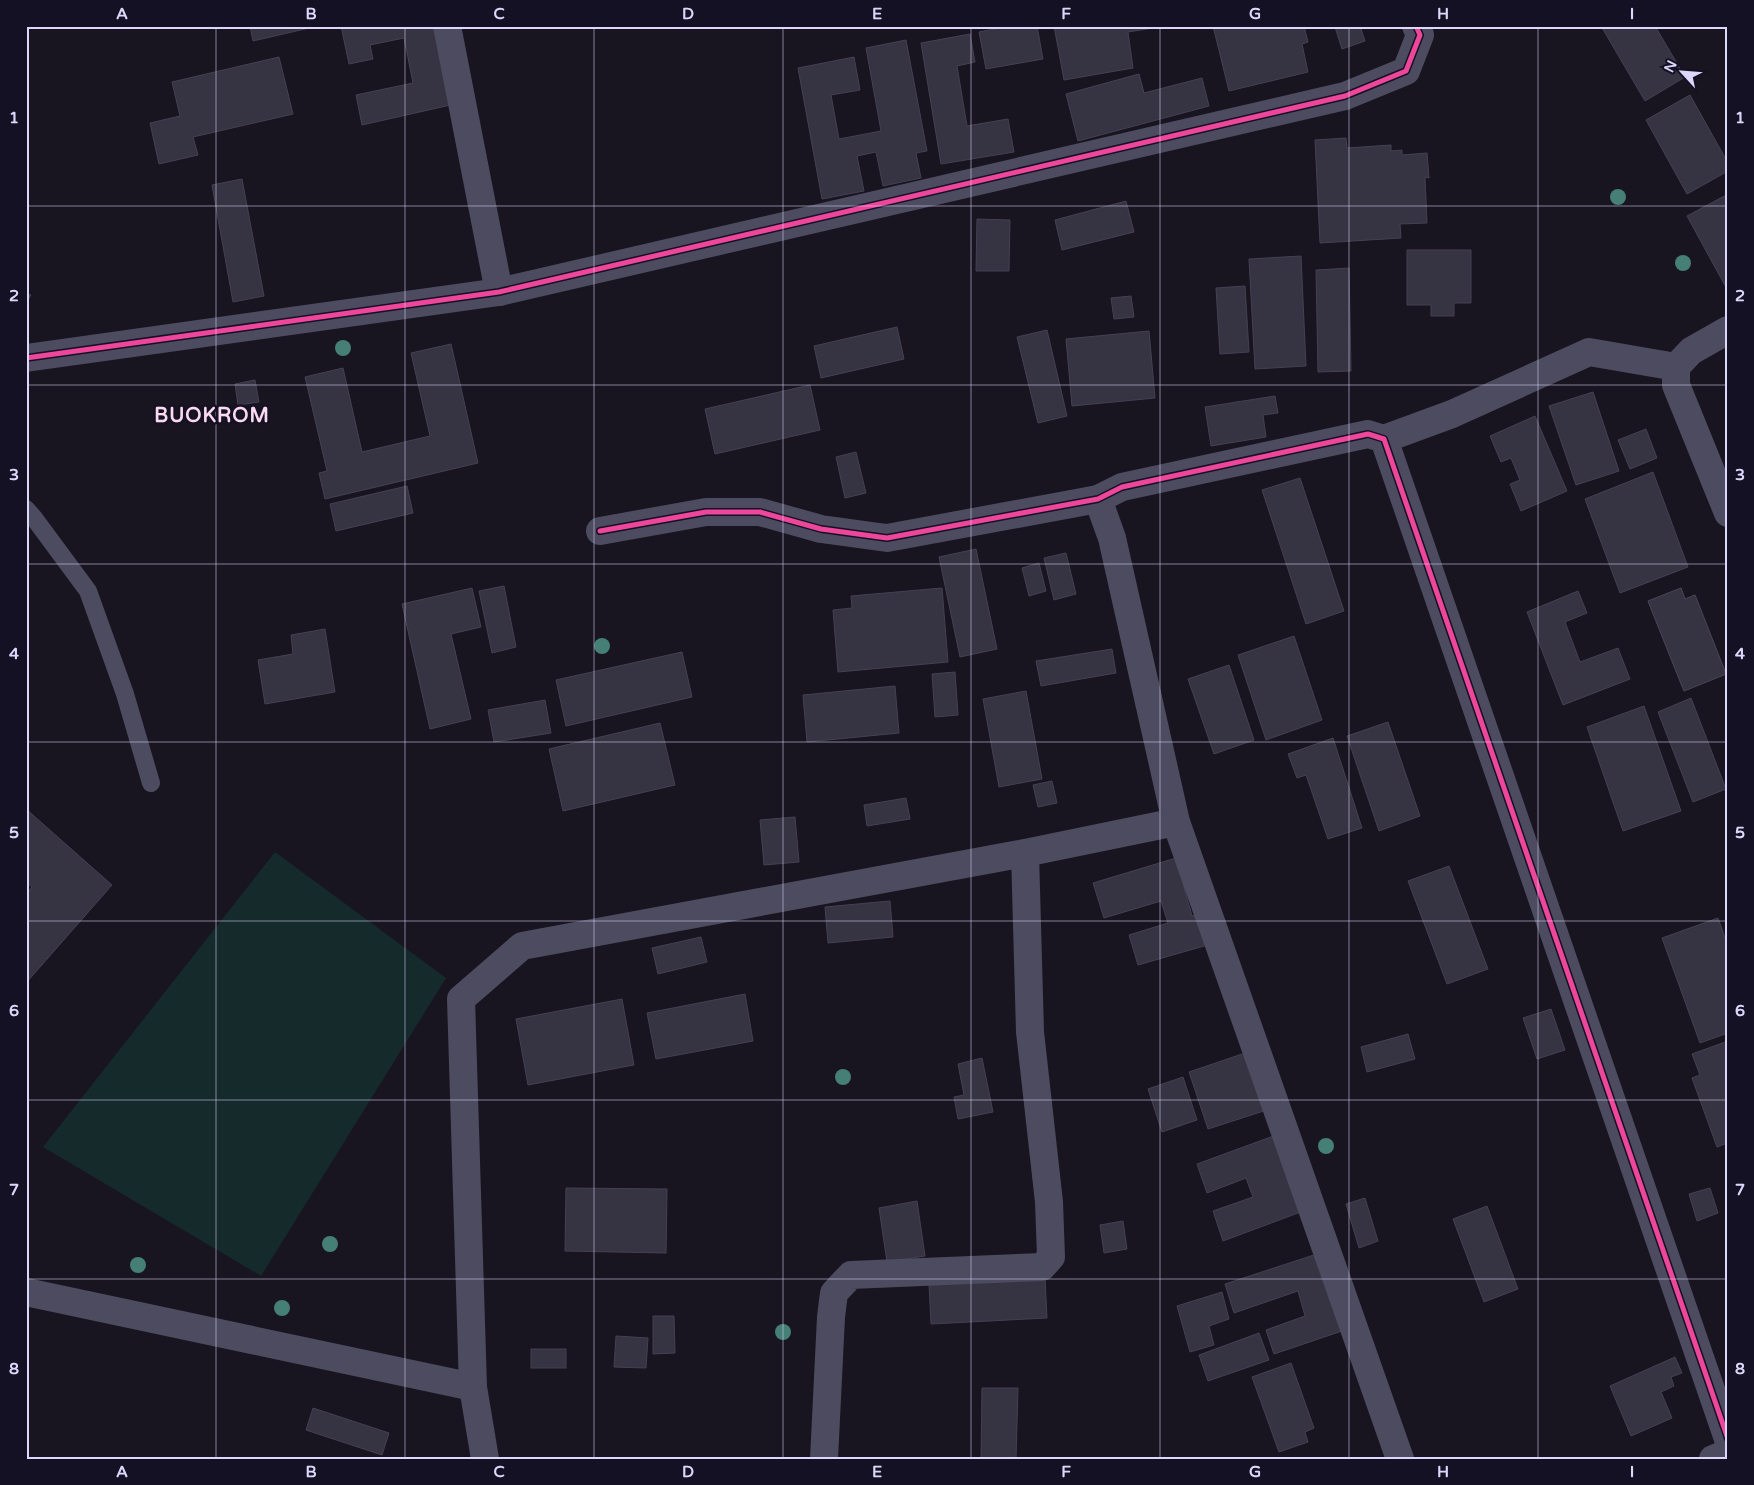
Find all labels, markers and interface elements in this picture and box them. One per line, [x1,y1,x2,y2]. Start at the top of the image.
text: A [116,4,128,24]
text: B [305,4,317,24]
text: C [493,4,505,24]
text: D [682,4,694,24]
text: E [872,4,882,24]
text: F [1061,4,1071,24]
text: G [1249,4,1261,24]
text: H [1437,4,1449,24]
text: I [1630,4,1634,24]
north arrow [1656,48,1706,98]
text: N [1661,58,1681,75]
text: 1 [9,108,19,128]
text: 1 [1735,108,1745,128]
text: 2 [9,286,19,306]
text: 2 [1735,286,1745,306]
district label: BUOKROM [154,404,270,428]
text: 3 [9,465,19,485]
text: 3 [1735,465,1745,485]
text: 4 [9,644,19,664]
text: 4 [1735,644,1745,664]
text: 5 [9,823,19,843]
text: 5 [1735,823,1745,843]
text: 6 [9,1001,19,1021]
text: 6 [1735,1001,1745,1021]
text: 7 [9,1180,19,1200]
text: 7 [1735,1180,1745,1200]
text: 8 [9,1359,19,1379]
text: 8 [1735,1359,1745,1379]
text: A [116,1462,128,1482]
text: B [305,1462,317,1482]
text: C [493,1462,505,1482]
text: D [682,1462,694,1482]
text: E [872,1462,882,1482]
text: F [1061,1462,1071,1482]
text: G [1249,1462,1261,1482]
text: H [1437,1462,1449,1482]
text: I [1630,1462,1634,1482]

